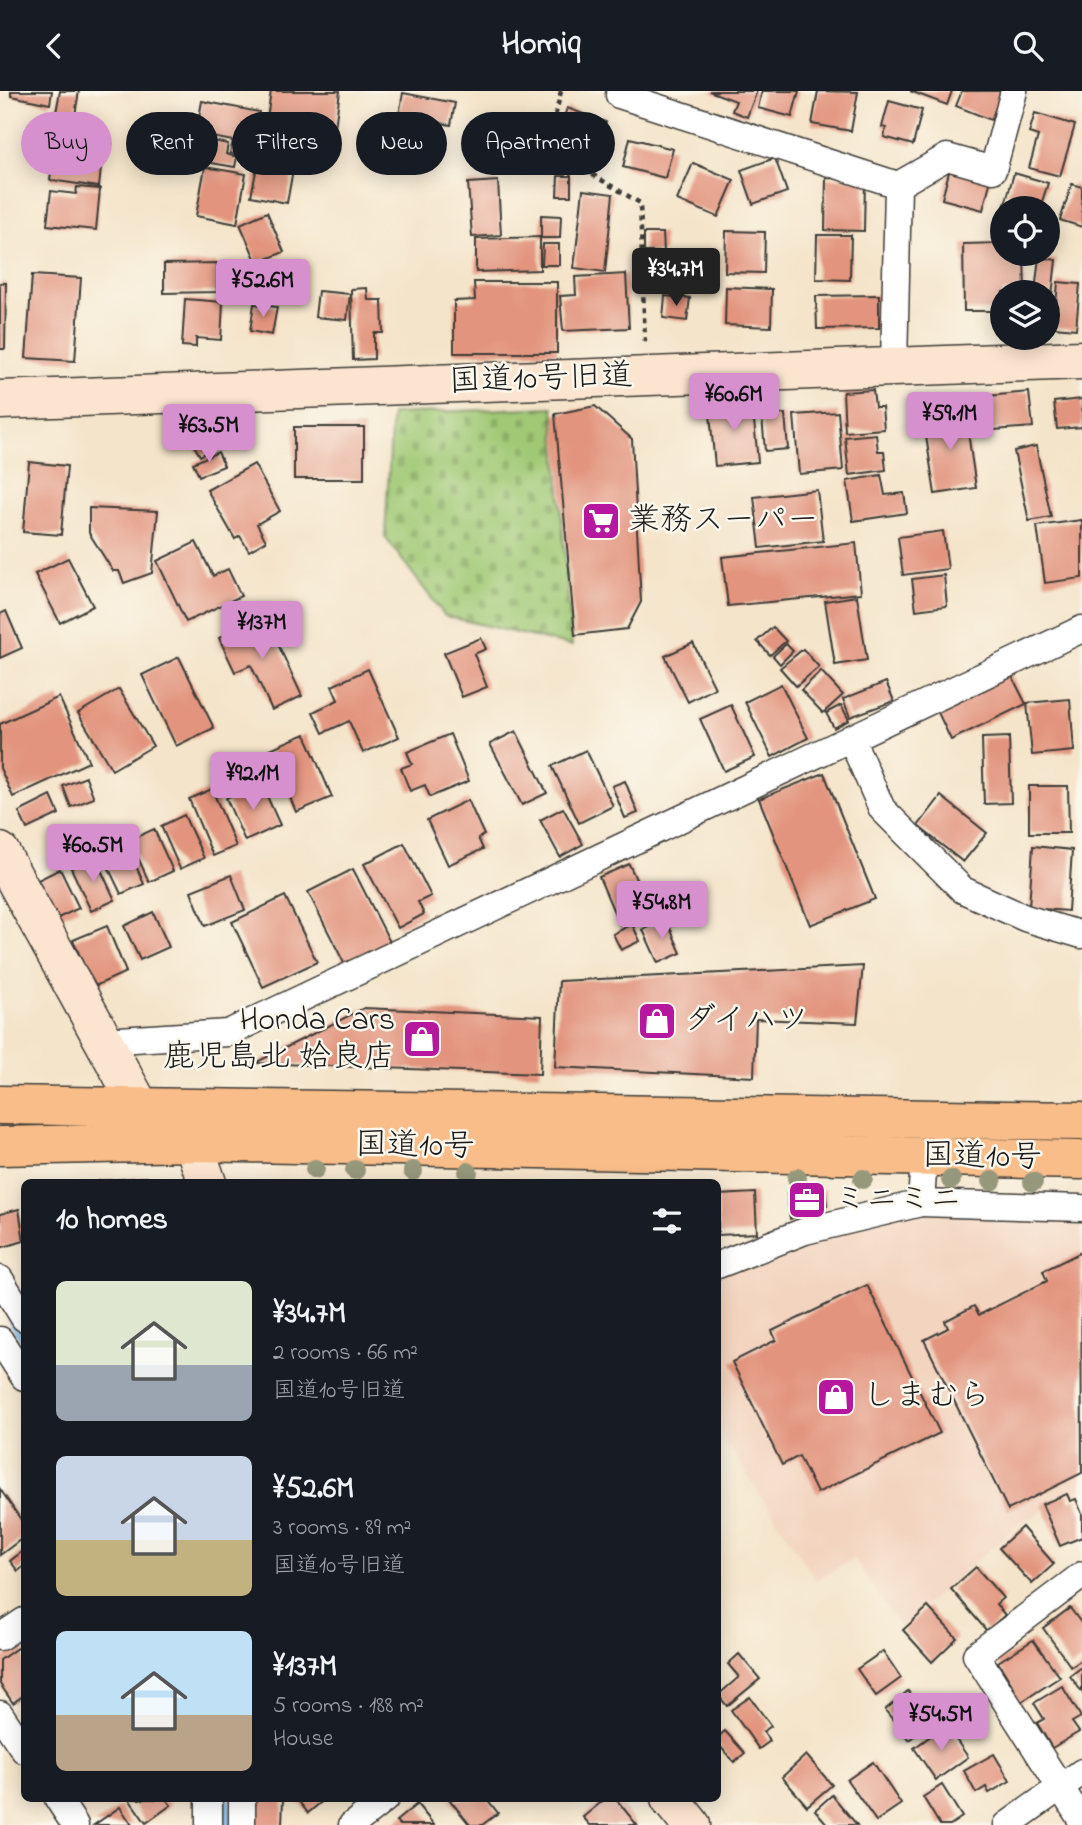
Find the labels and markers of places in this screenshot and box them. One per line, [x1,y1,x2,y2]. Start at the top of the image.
pin: ¥34.7M [619,249,733,308]
pin: ¥52.6M [206,259,320,319]
pin: ¥60.6M [677,373,791,433]
pin: ¥59.1M [893,393,1007,452]
pin: ¥63.5M [152,405,266,464]
place label: 業務スーパー [628,498,819,545]
supermarket icon: 業務スーパー [580,500,622,542]
pin: ¥137M [213,601,311,661]
pin: ¥92.1M [196,753,310,812]
pin: ¥60.5M [36,825,150,884]
pin: ¥54.8M [605,881,719,941]
place label: Honda Cars 鹿児島北 姶良店 [163,998,395,1082]
place label: ダイハツ [684,998,809,1045]
shop icon: ダイハツ [636,1000,678,1042]
shop icon: Honda Cars 鹿児島北 姶良店 [401,1018,443,1060]
place label: ミニミニ [834,1177,962,1224]
office icon: ミニミニ [786,1179,828,1221]
place label: しまむら [863,1374,991,1421]
shop icon: しまむら [815,1376,857,1418]
pin: ¥54.5M [884,1693,998,1753]

